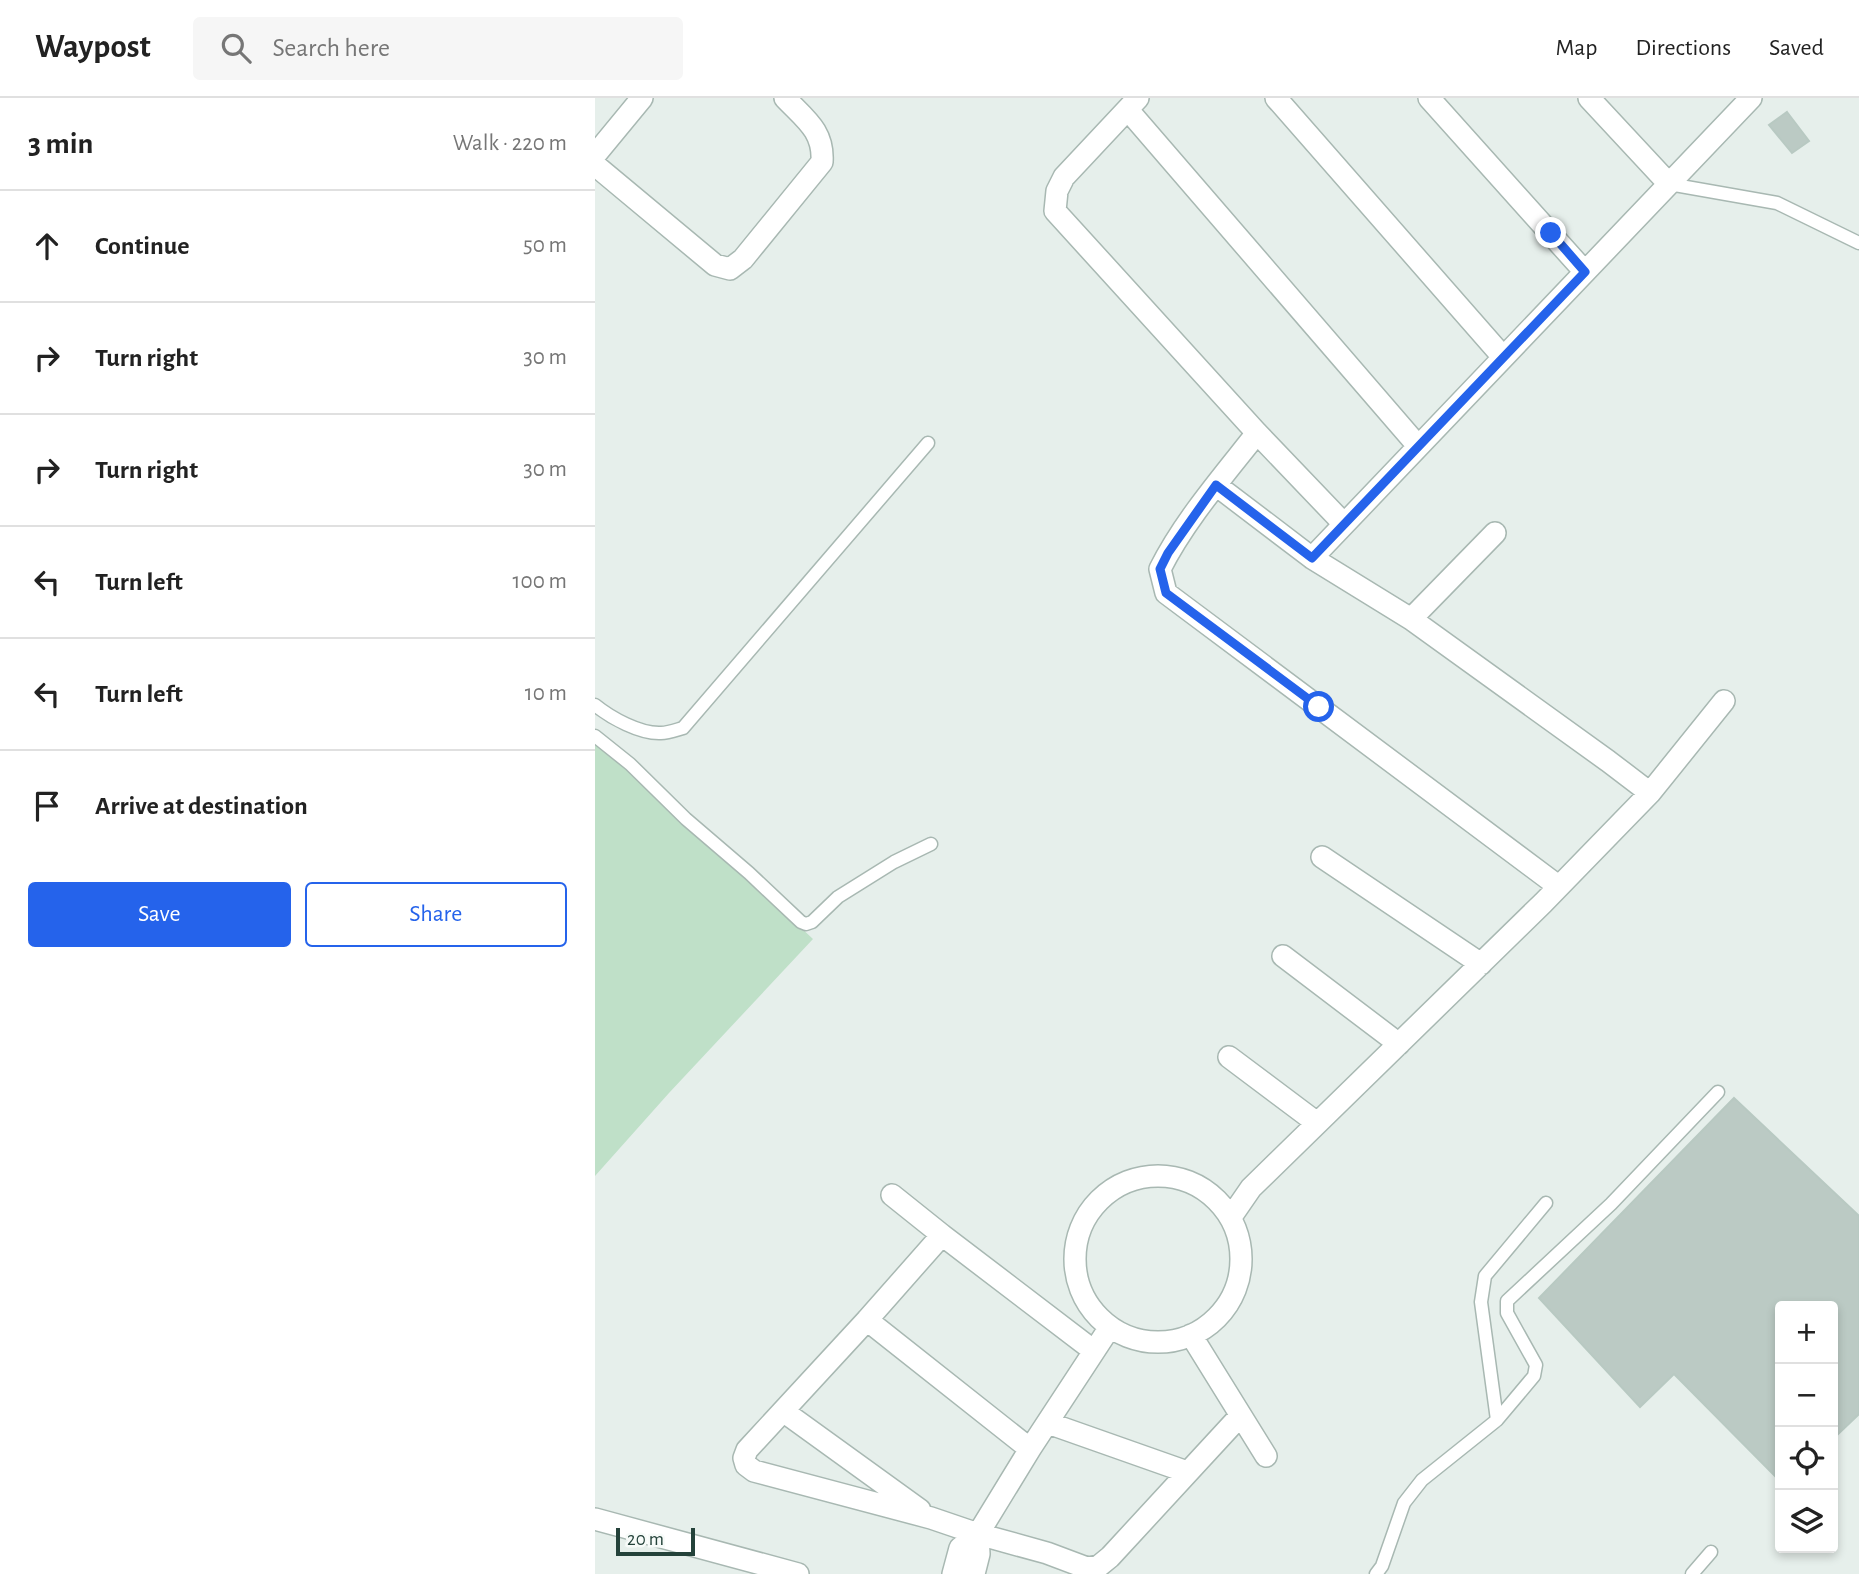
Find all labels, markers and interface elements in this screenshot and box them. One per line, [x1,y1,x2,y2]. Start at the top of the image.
search box [193,17,683,80]
icon: search [217,29,255,67]
text: Waypost [35,31,151,64]
text: Search here [273,35,390,61]
text: Map [1555,36,1597,60]
text: Directions [1635,36,1731,60]
text: Saved [1769,36,1824,60]
text: 3 min [28,129,93,159]
text: Walk · 220 m [453,132,567,155]
route end [1535,217,1566,248]
icon: ahead [28,227,66,265]
text: Continue [95,233,190,259]
text: 50 m [523,234,567,257]
icon: right [28,339,66,377]
text: Turn right [95,345,198,371]
text: 30 m [523,346,567,369]
icon: right [28,451,66,489]
text: Turn right [95,457,198,483]
text: 30 m [523,458,567,481]
icon: left [28,563,66,601]
text: Turn left [95,569,183,595]
text: 100 m [513,570,567,593]
icon: left [28,675,66,713]
text: Turn left [95,681,183,707]
text: 10 m [525,682,567,705]
route start [1303,691,1334,722]
icon: arrive [28,787,66,825]
text: Arrive at destination [95,793,308,819]
button: Save [28,882,291,947]
button: Share [305,882,567,947]
map controls [1775,1301,1838,1553]
button: + [1775,1301,1838,1364]
button: − [1775,1364,1838,1427]
button: locate [1775,1427,1838,1490]
button: layers [1775,1490,1838,1553]
scale bar [616,1525,695,1557]
text: 20 m [627,1530,664,1549]

